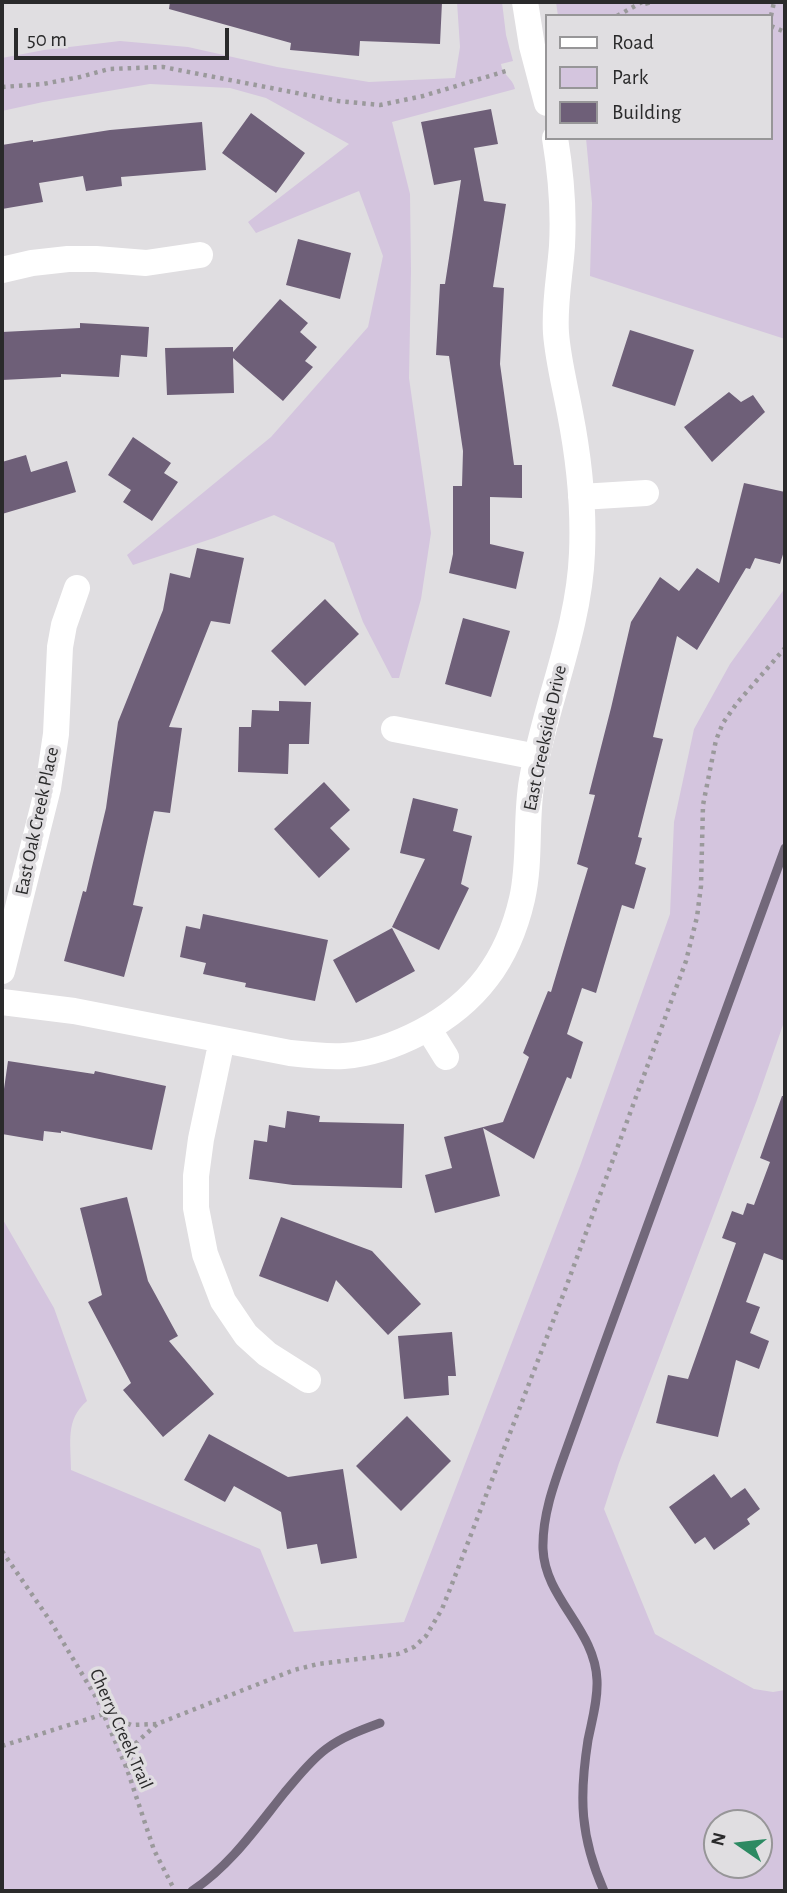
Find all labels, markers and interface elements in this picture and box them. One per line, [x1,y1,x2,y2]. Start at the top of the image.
scale bar [18,14,233,58]
legend [546,14,773,140]
text: 50 m [27,29,67,50]
text: Road [612,32,654,53]
text: Park [612,67,648,88]
text: Building [612,102,681,123]
street label: East Creekside Drive [518,663,572,813]
street label: East Oak Creek Place [10,745,64,897]
street label: Cherry Creek Trail [84,1665,158,1793]
north arrow [703,1809,773,1879]
text: N [708,1831,730,1848]

